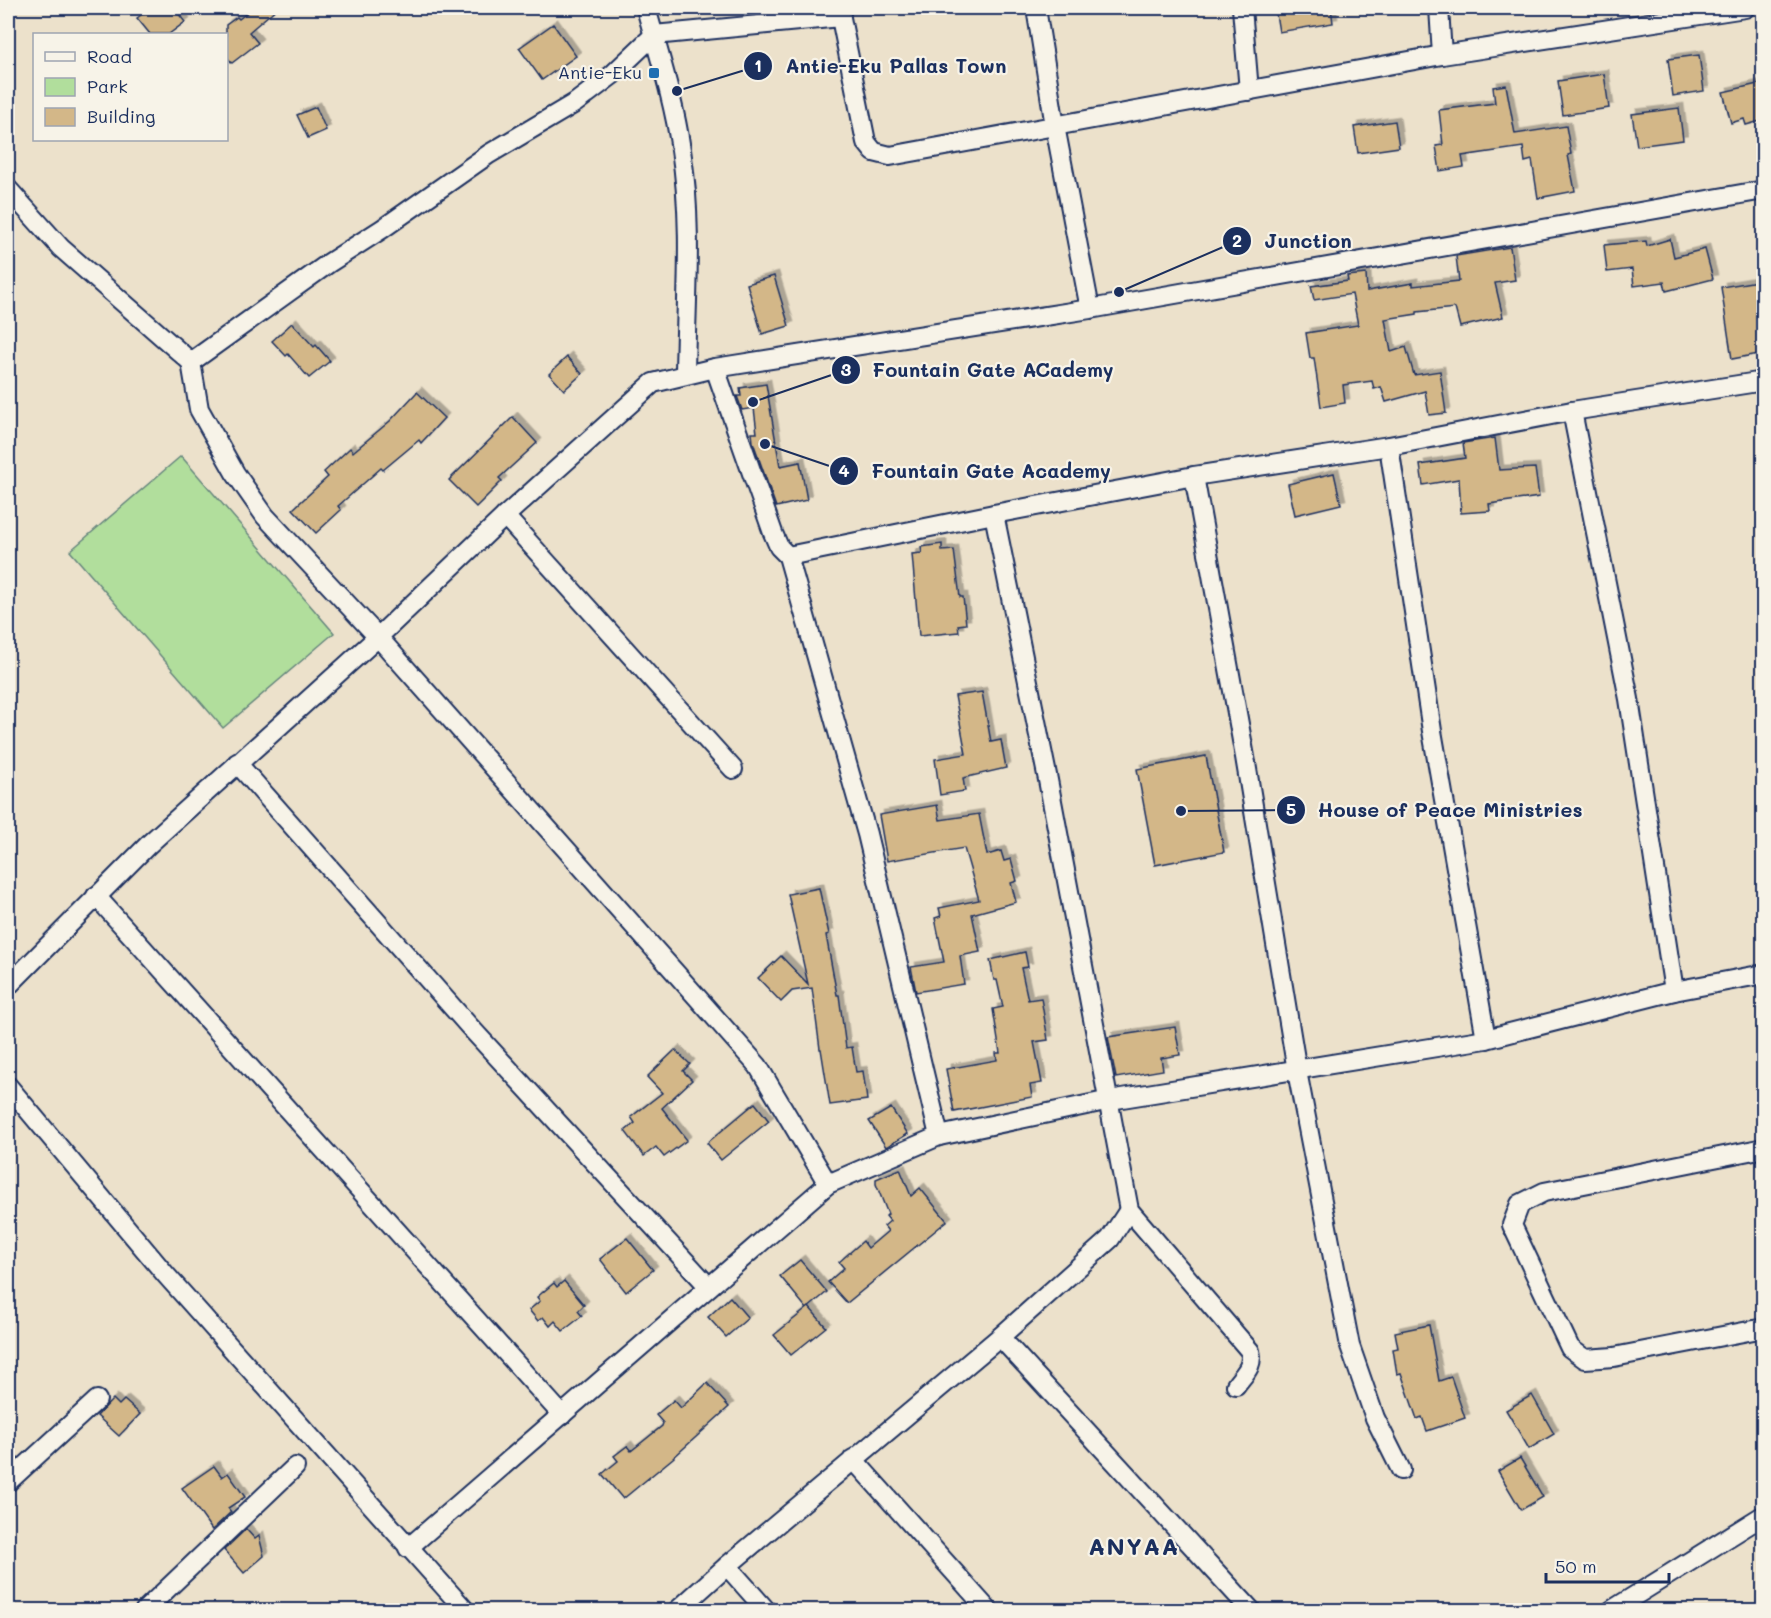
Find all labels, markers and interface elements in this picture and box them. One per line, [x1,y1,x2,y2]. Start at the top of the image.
legend [33,33,228,141]
text: Road [87,44,132,68]
callout: Antie-Eku Pallas Town [743,47,1018,85]
text: Antie-Eku Pallas Town [786,52,1006,78]
text: 1 [754,53,762,77]
place label: Antie-Eku [558,60,642,84]
marker: Antie-Eku [647,66,661,80]
text: Park [87,74,128,98]
text: Building [87,104,155,128]
callout: Junction [1222,222,1364,260]
text: Junction [1264,227,1352,253]
text: 2 [1232,228,1242,252]
callout: Fountain Gate ACademy [831,351,1126,389]
text: Fountain Gate ACademy [872,356,1114,382]
text: 3 [841,357,852,381]
callout: Fountain Gate Academy [829,452,1123,490]
text: Fountain Gate Academy [871,457,1111,483]
text: 4 [838,458,850,482]
callout: House of Peace Ministries [1276,791,1595,829]
text: House of Peace Ministries [1317,796,1583,822]
text: 5 [1286,797,1296,821]
district label: ANYAA [1088,1530,1180,1561]
scale bar [1546,1546,1669,1584]
text: 50 m [1555,1554,1597,1578]

